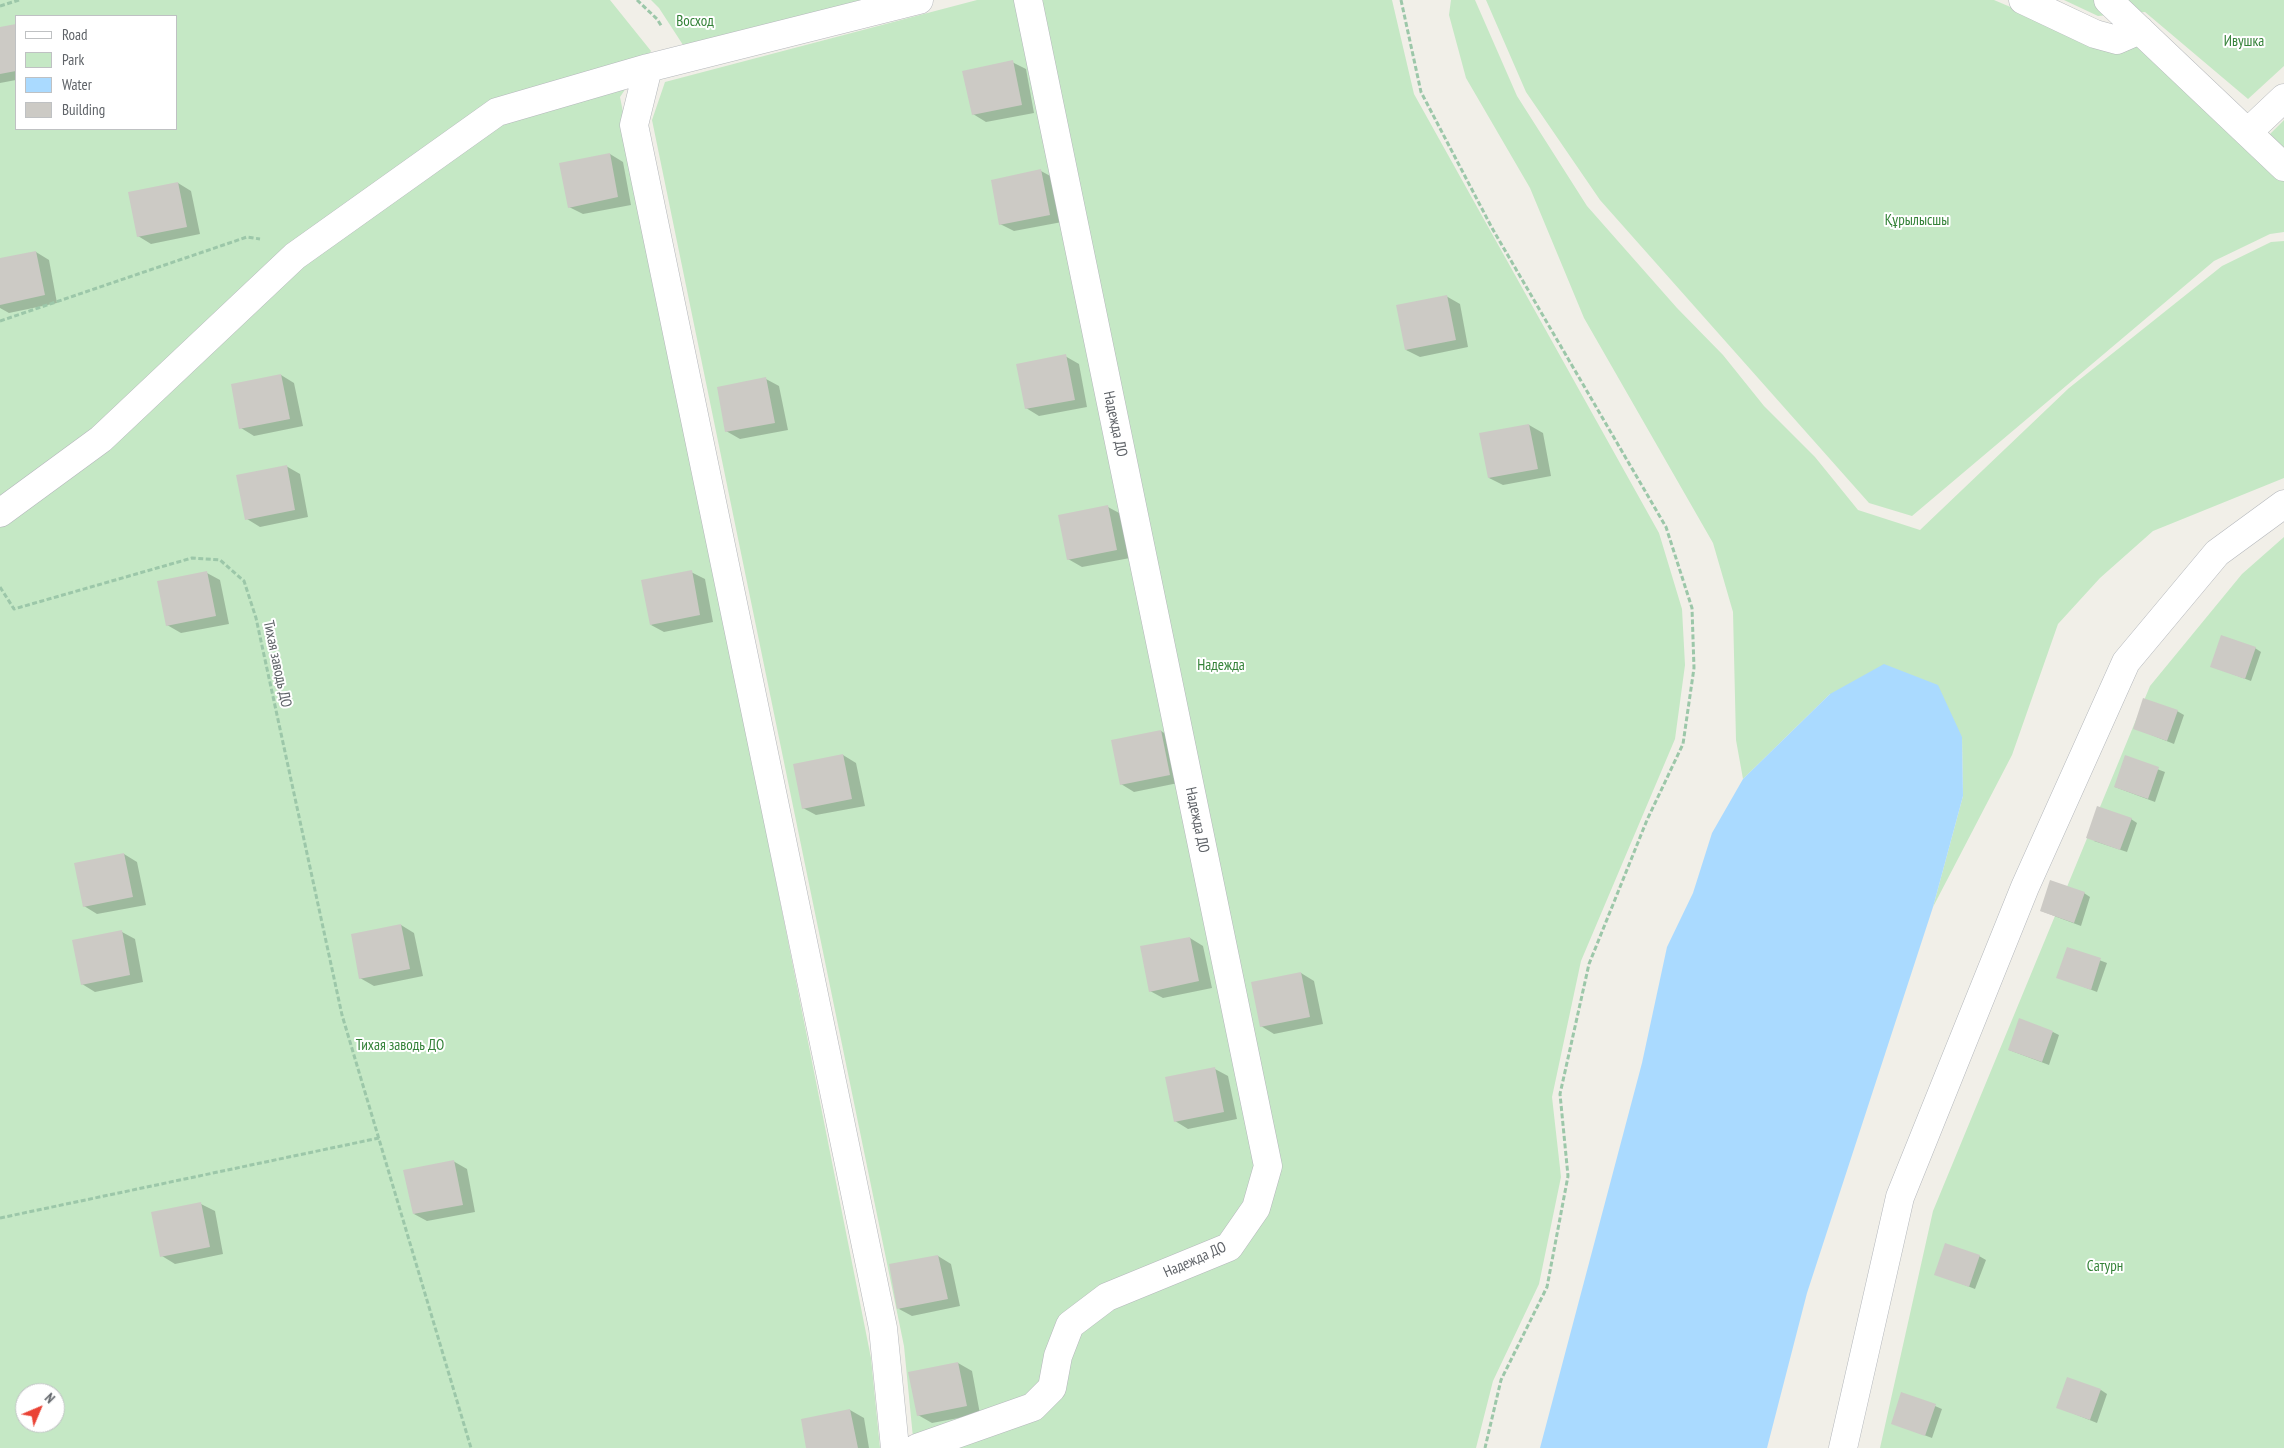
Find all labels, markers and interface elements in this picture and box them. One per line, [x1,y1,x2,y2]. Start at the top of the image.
park label: Восход [676,13,714,31]
legend [15,15,178,130]
text: Road [62,25,88,44]
park label: Ивушка [2224,33,2264,51]
text: Park [62,50,84,69]
text: Water [62,75,92,94]
text: Building [62,100,105,119]
park label: Құрылысшы [1885,212,1949,230]
street label: Надежда ДО [1099,389,1131,459]
street label: Тихая заводь ДО [259,619,295,709]
park label: Надежда [1197,657,1245,675]
street label: Надежда ДО [1181,785,1213,855]
park label: Тихая заводь ДО [356,1037,444,1055]
street label: Надежда ДО [1161,1238,1229,1282]
park label: Сатурн [2087,1258,2123,1276]
north arrow [15,1383,65,1433]
text: N [41,1389,59,1407]

